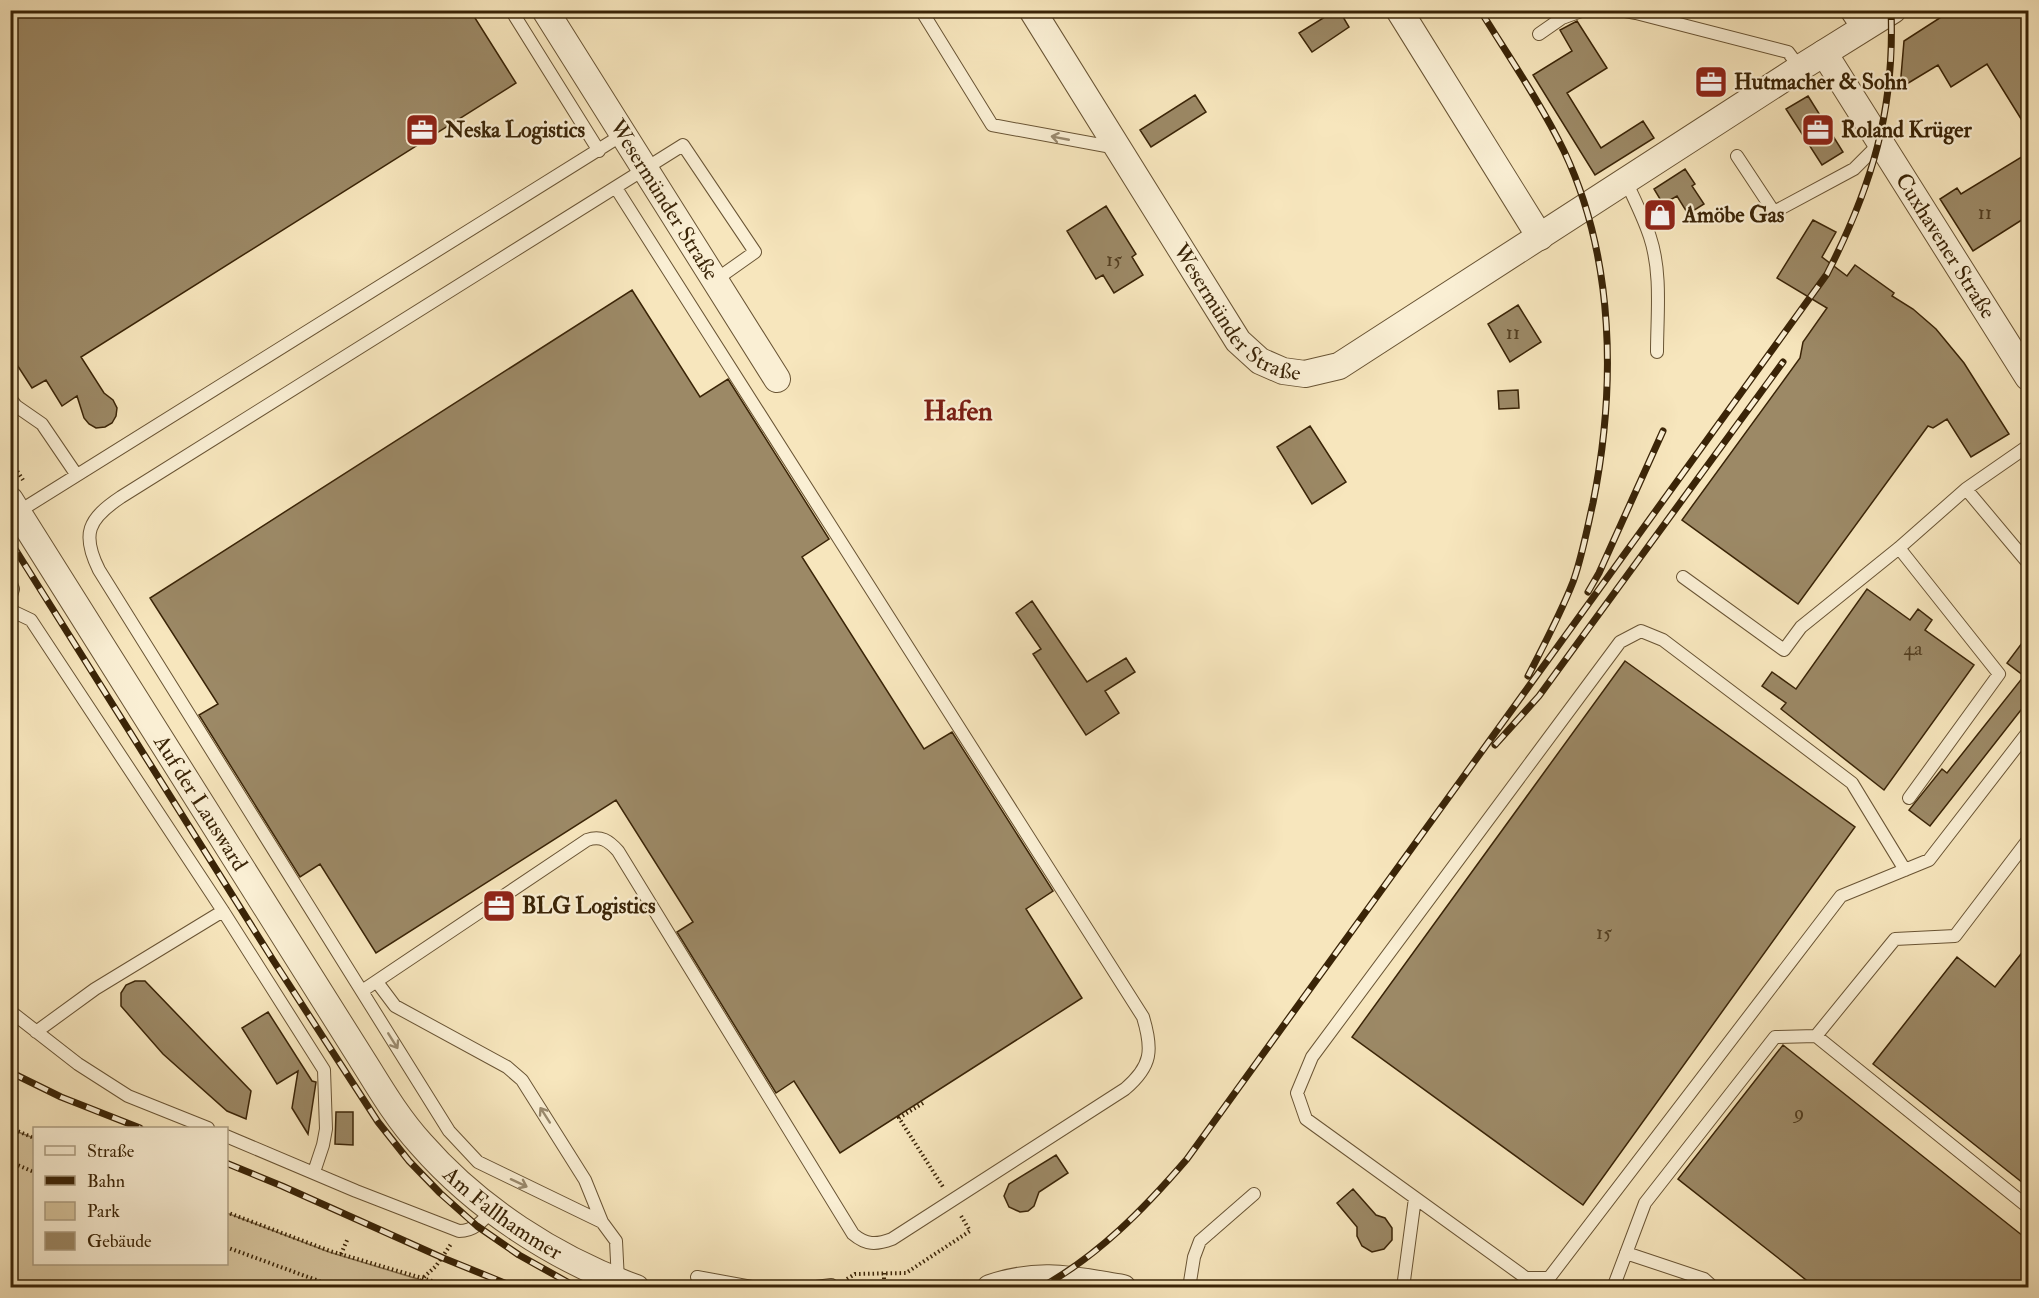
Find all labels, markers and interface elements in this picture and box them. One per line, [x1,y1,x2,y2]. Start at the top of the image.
office icon: Hutmacher & Sohn [1693,64,1729,100]
place label: Hutmacher & Sohn [1734,68,1908,96]
office icon: Neska Logistics [404,112,440,148]
office icon: Roland Krüger [1800,112,1836,148]
street label: Wesermünder Straße [603,113,725,285]
place label: Neska Logistics [444,116,586,145]
place label: Roland Krüger [1841,116,1972,145]
one-way arrow [1051,132,1071,143]
street label: Cuxhavener Straße [1889,168,2002,324]
shop icon: Amöbe Gas [1642,197,1678,233]
house number: 11 [1978,200,1992,225]
place label: Amöbe Gas [1682,201,1785,229]
street label: Wesermünder Straße [1166,237,1302,387]
house number: 15 [1106,247,1122,272]
house number: 11 [1506,320,1520,345]
district label: Hafen [923,394,993,429]
house number: 4a [1903,636,1923,661]
street label: Auf der Lausward [147,729,254,876]
office icon: BLG Logistics [481,888,517,924]
place label: BLG Logistics [522,892,656,921]
house number: 15 [1596,920,1612,945]
one-way arrow [387,1032,399,1049]
house number: 9 [1792,1100,1804,1125]
one-way arrow [539,1107,551,1124]
legend [33,1127,228,1265]
text: Straße [87,1140,135,1163]
street label: Am Fallhammer [436,1160,568,1267]
text: Bahn [87,1170,125,1193]
one-way arrow [510,1177,528,1189]
text: Park [87,1200,120,1223]
text: Gebäude [87,1230,152,1253]

